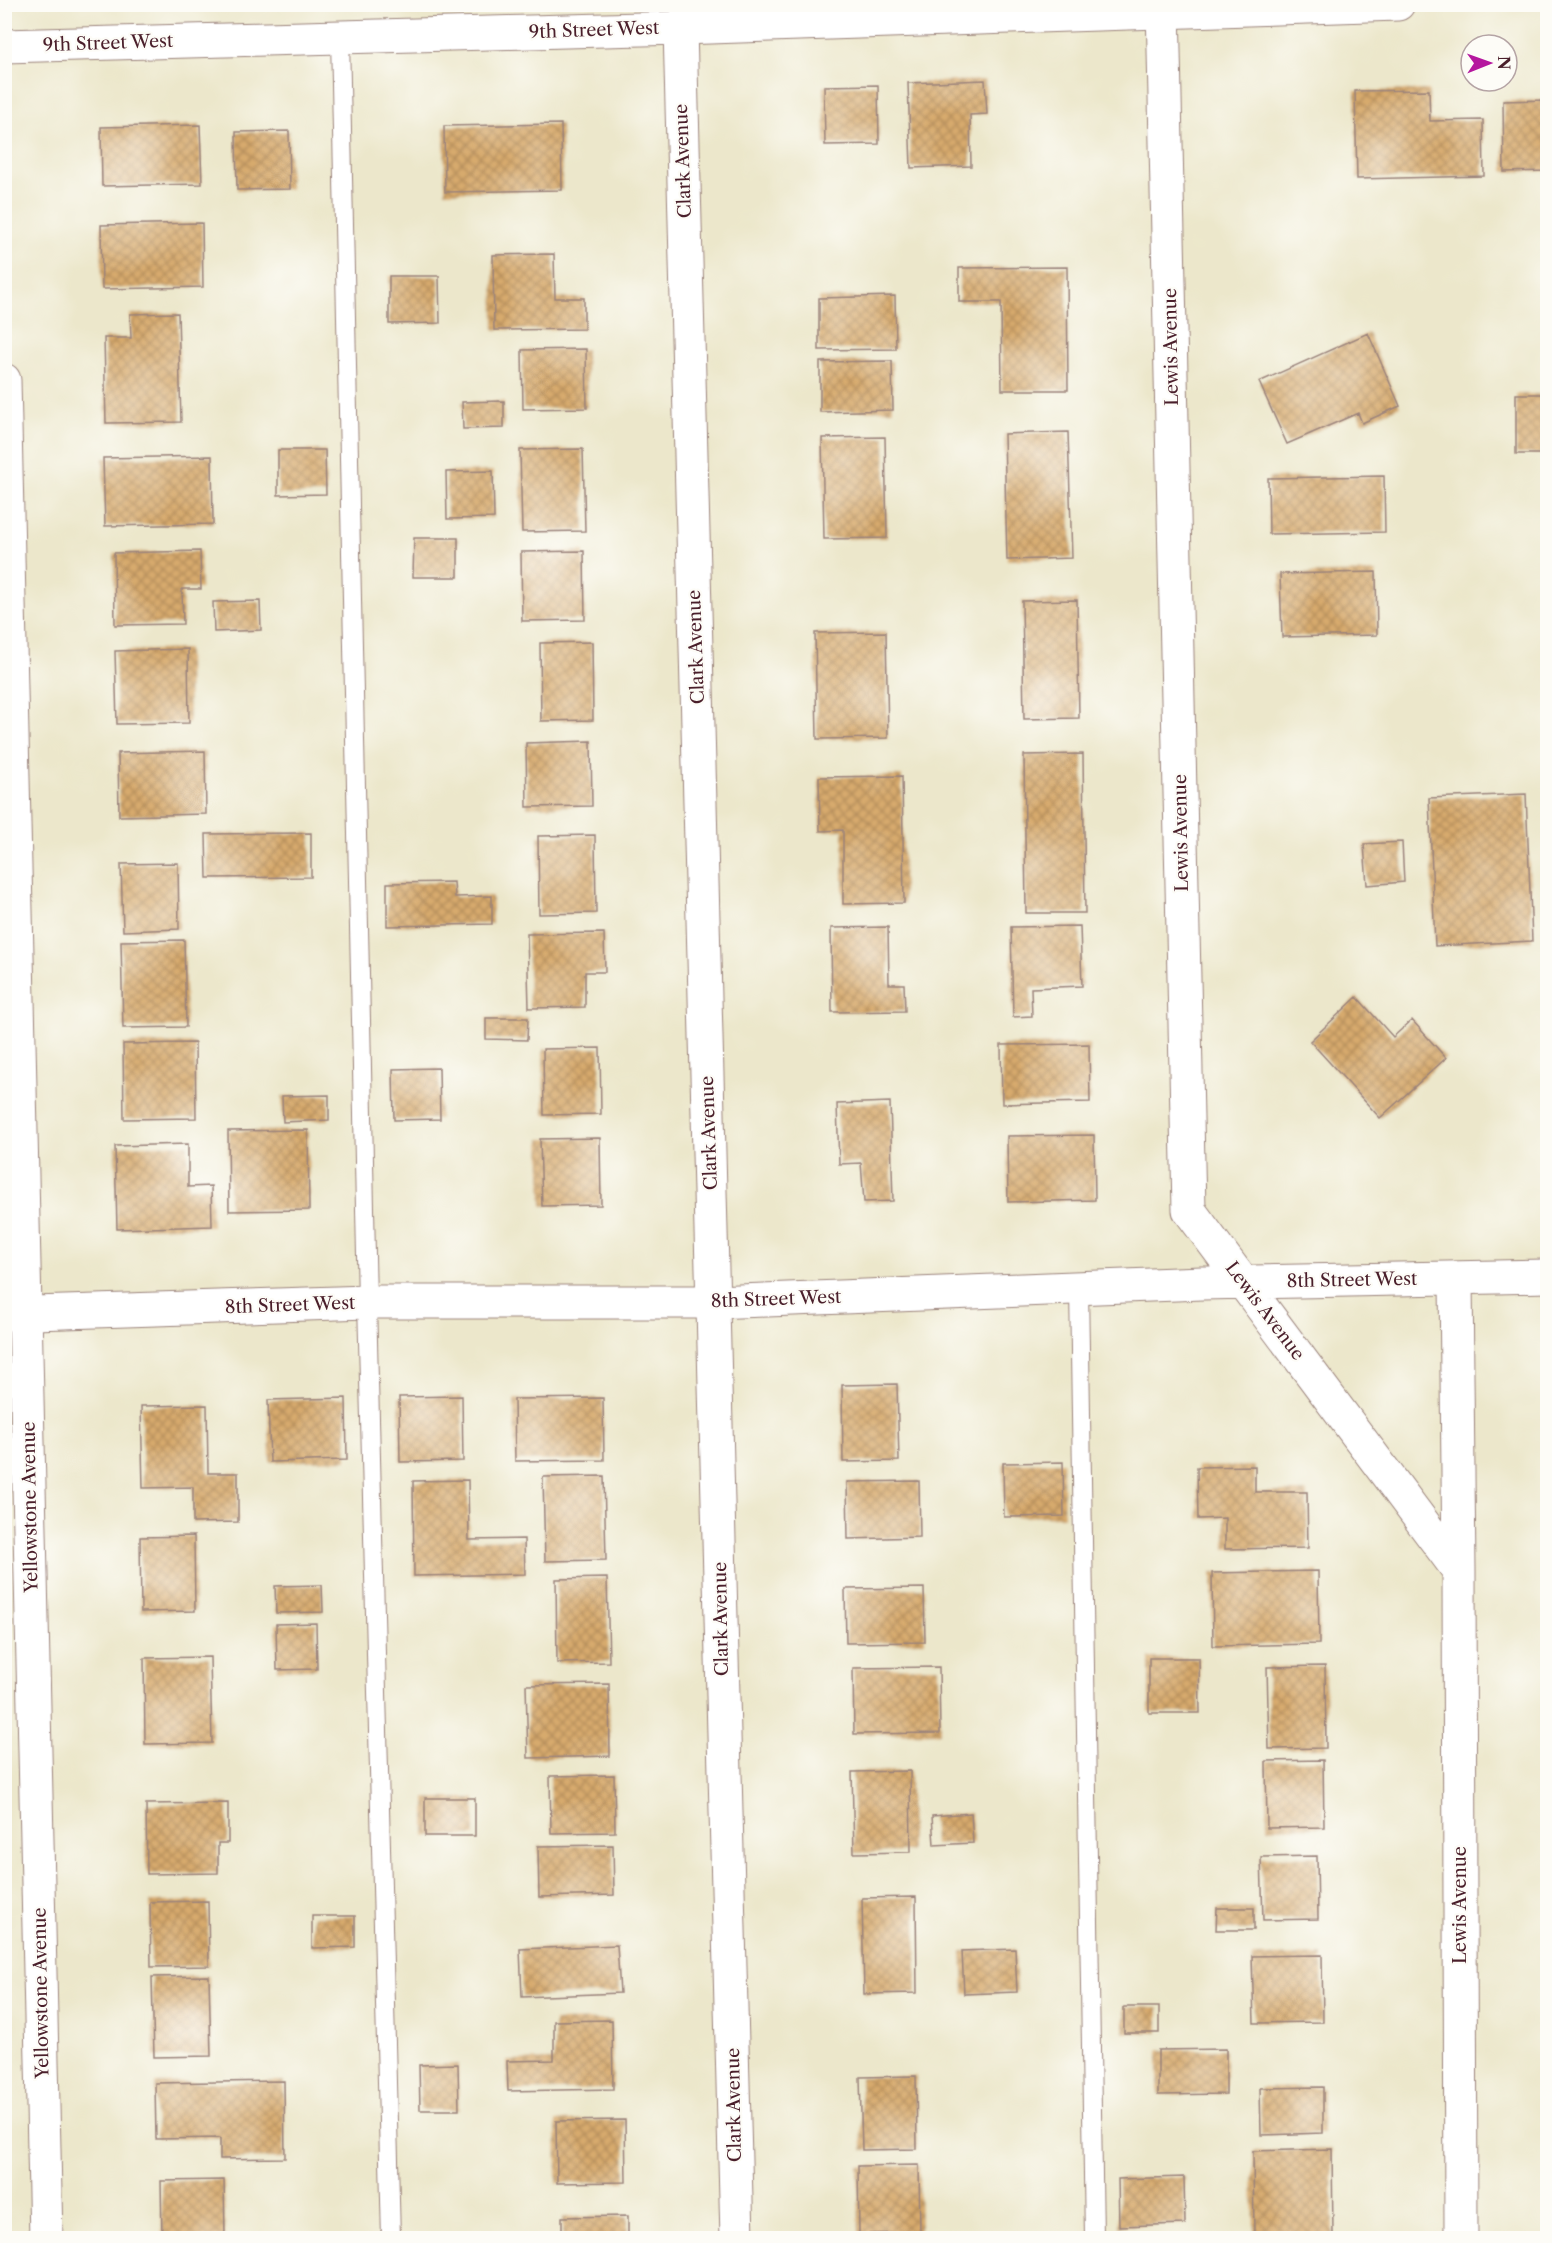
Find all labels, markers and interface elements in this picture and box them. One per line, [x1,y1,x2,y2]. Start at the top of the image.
street label: 9th Street West [528,17,660,43]
street label: 9th Street West [42,30,174,56]
north arrow [1459,33,1519,93]
text: N [1494,56,1514,70]
street label: Clark Avenue [670,103,696,219]
street label: Lewis Avenue [1159,288,1183,406]
street label: Clark Avenue [683,589,709,705]
street label: Lewis Avenue [1169,774,1193,892]
street label: Clark Avenue [696,1075,722,1191]
street label: Lewis Avenue [1221,1257,1309,1365]
street label: 8th Street West [1287,1268,1418,1292]
street label: 8th Street West [710,1286,842,1312]
street label: 8th Street West [224,1292,356,1318]
street label: Yellowstone Avenue [18,1421,43,1594]
street label: Clark Avenue [709,1562,733,1676]
street label: Lewis Avenue [1449,1846,1471,1964]
street label: Yellowstone Avenue [29,1907,54,2080]
street label: Clark Avenue [722,2048,746,2162]

